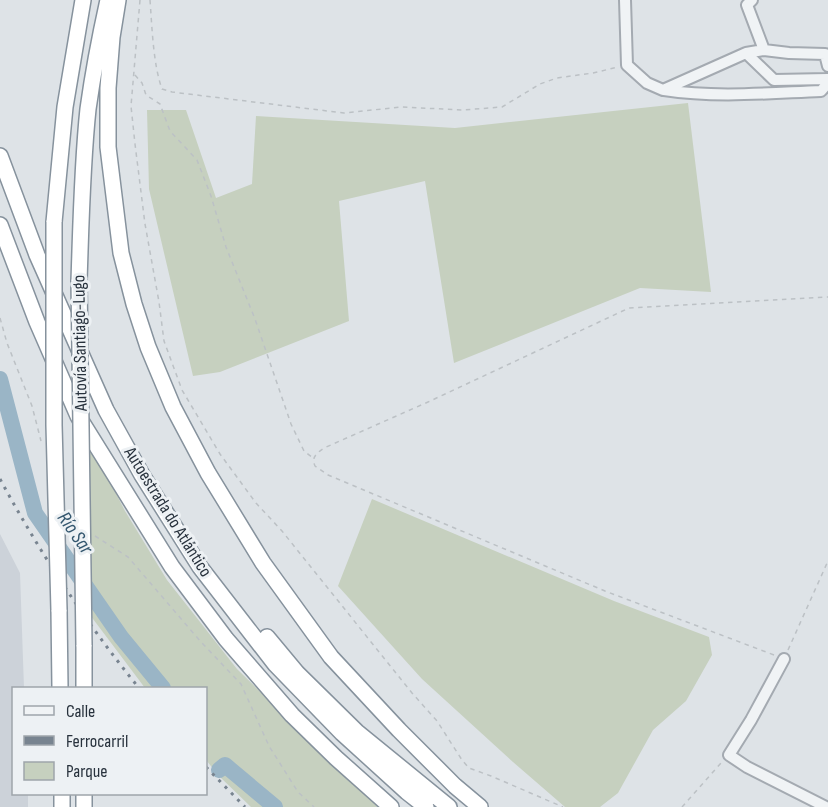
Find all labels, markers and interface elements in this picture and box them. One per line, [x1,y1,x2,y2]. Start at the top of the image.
street label: Autovía Santiago-Lugo [68,275,92,412]
street label: Autoestrada do Atlántico [119,442,216,581]
water label: Río Sar [52,507,99,560]
legend [12,687,207,795]
text: Calle [66,701,95,722]
text: Ferrocarril [66,731,128,752]
text: Parque [66,761,107,782]

